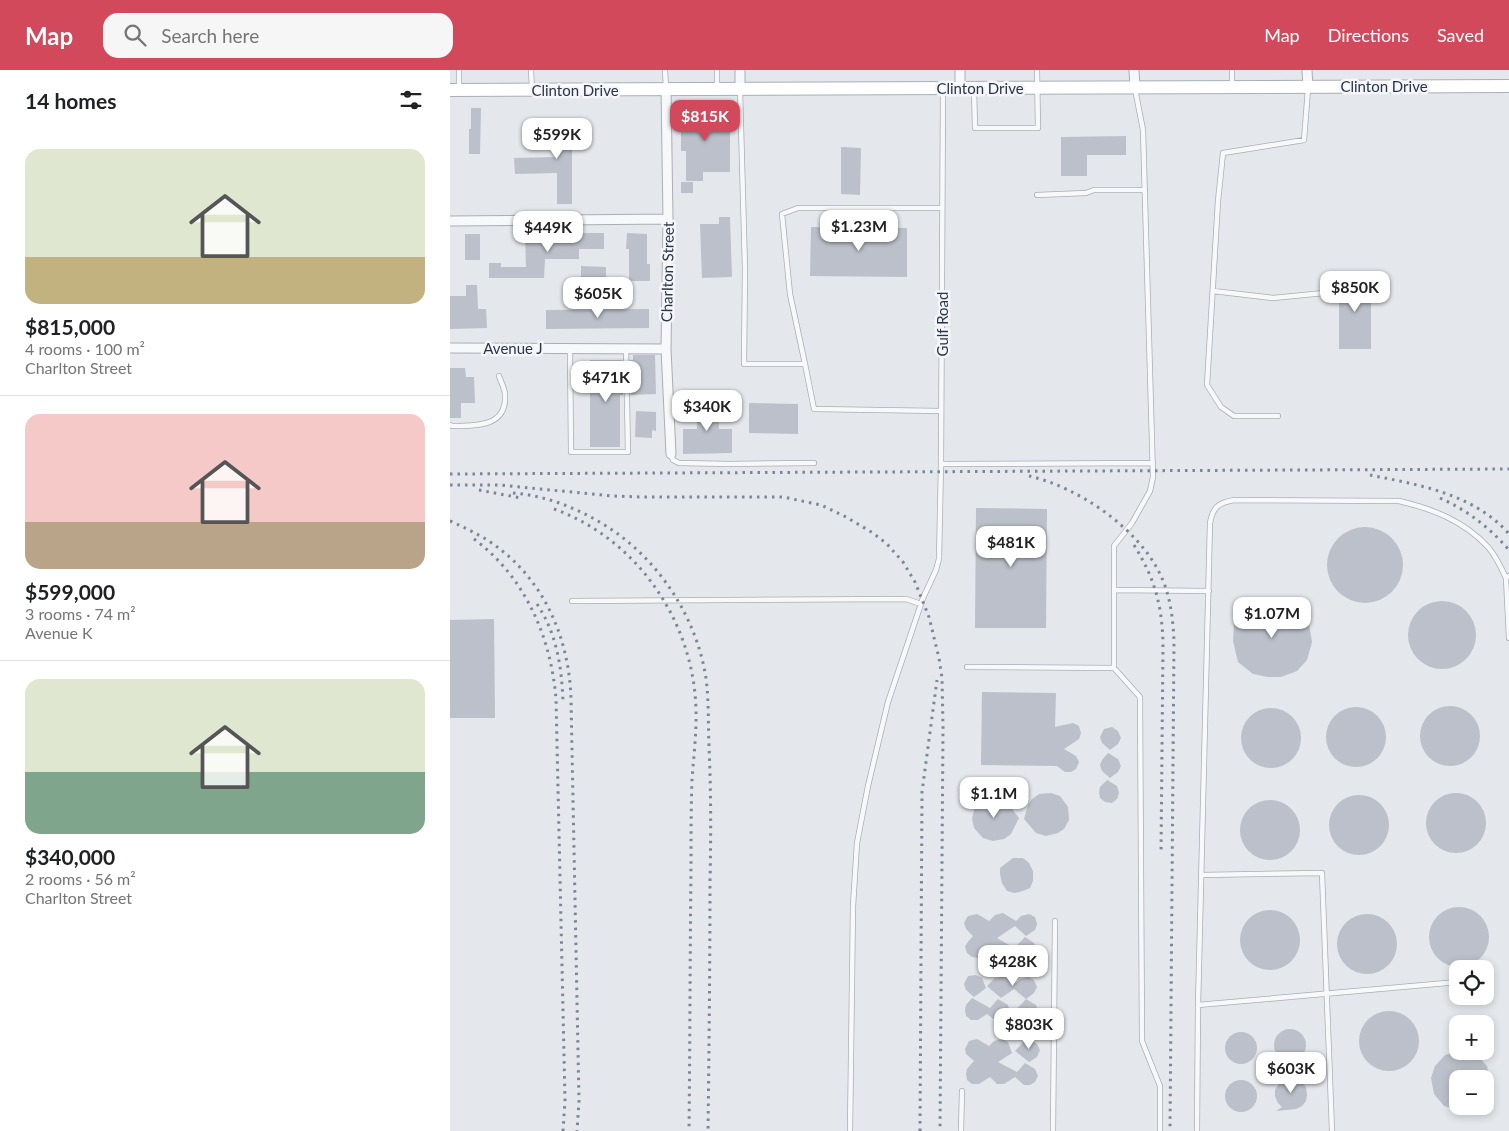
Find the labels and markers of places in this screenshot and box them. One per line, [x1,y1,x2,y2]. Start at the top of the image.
pin: $815K [670,100,740,142]
pin: $599K [522,118,592,160]
pin: $449K [513,210,583,253]
pin: $1.23M [818,210,900,252]
pin: $850K [1320,270,1390,313]
pin: $605K [563,276,633,319]
pin: $471K [571,360,641,403]
pin: $340K [672,390,742,432]
pin: $481K [976,526,1046,568]
pin: $1.07M [1231,596,1313,639]
pin: $1.1M [959,776,1029,819]
pin: $428K [978,944,1048,987]
pin: $803K [994,1008,1064,1050]
pin: $603K [1256,1052,1326,1094]

